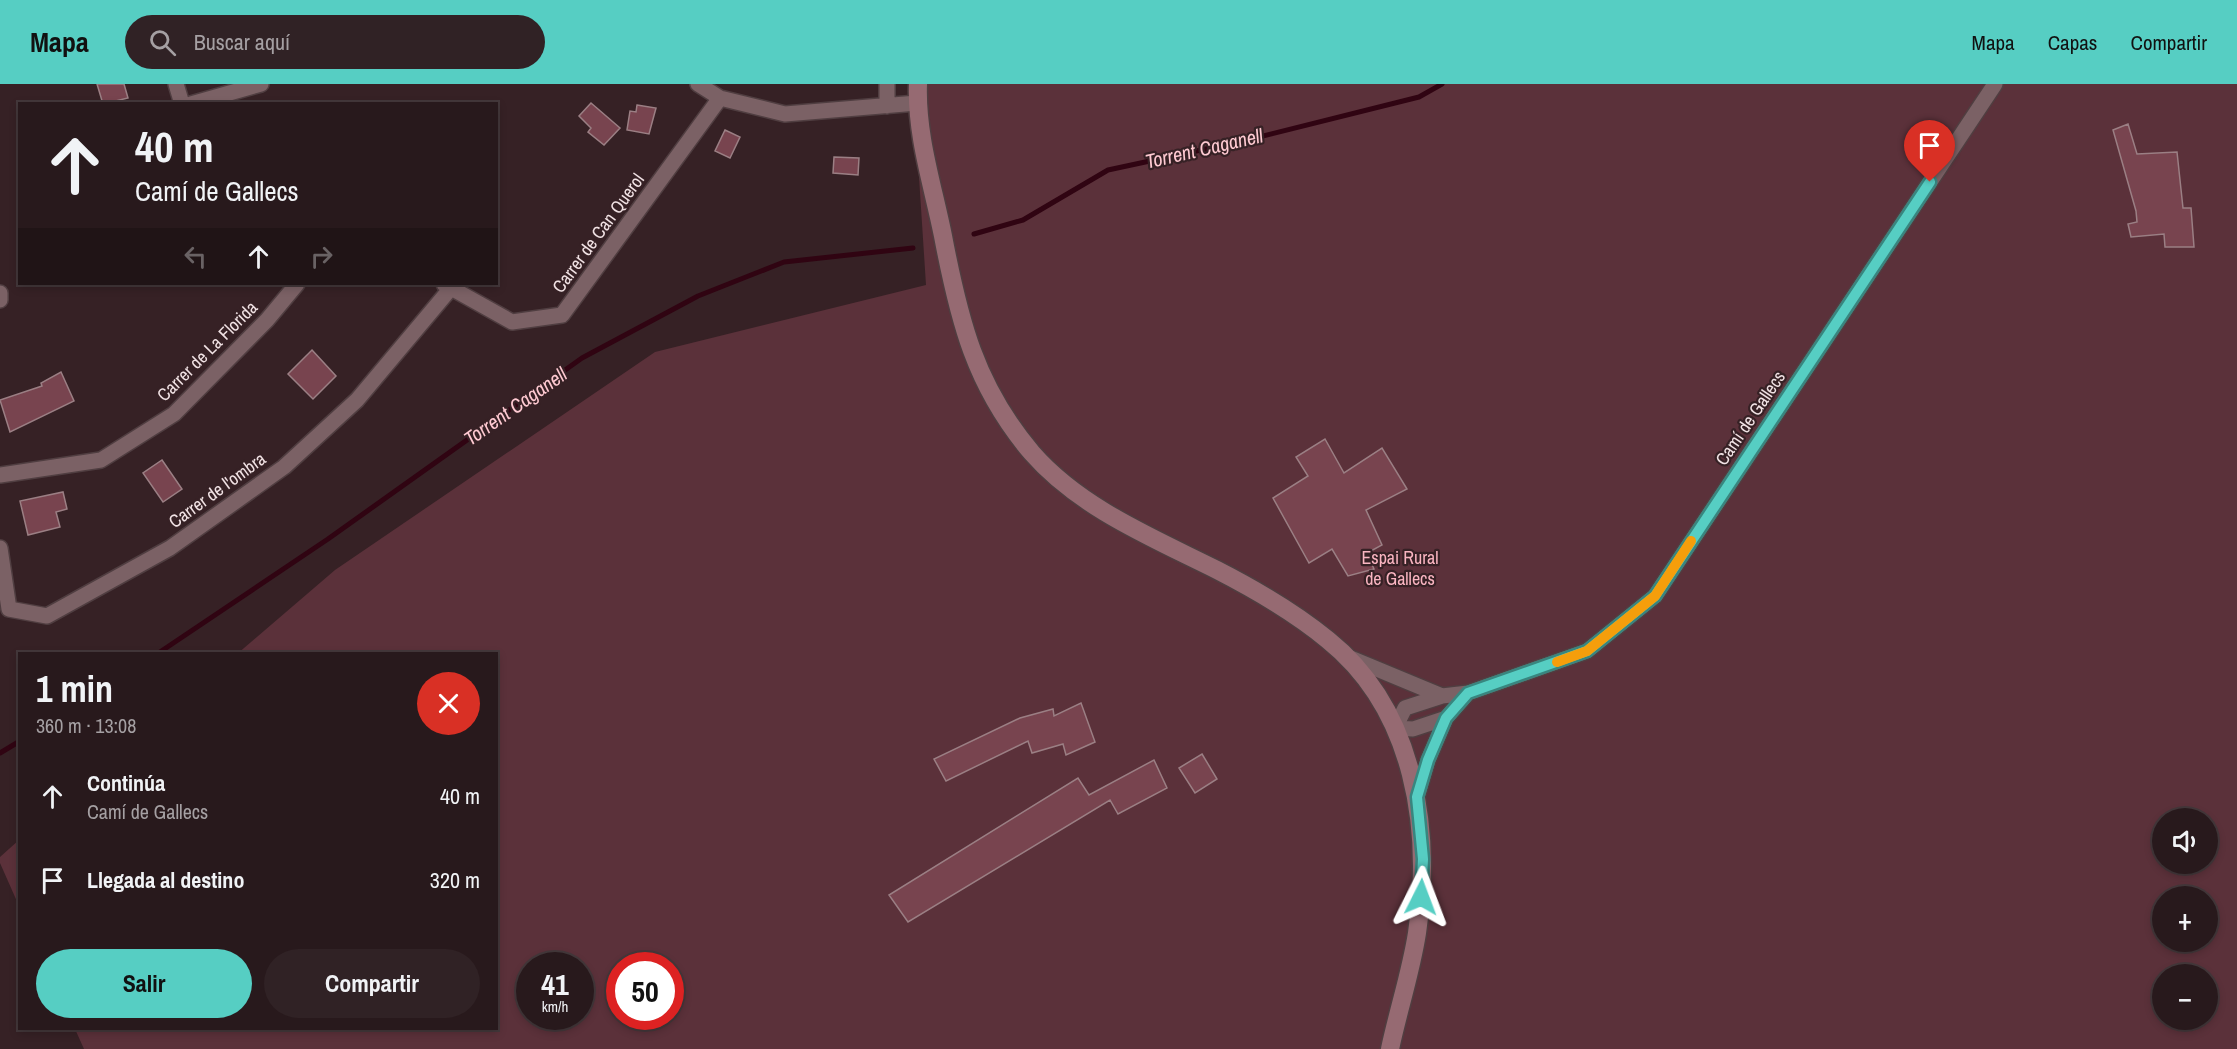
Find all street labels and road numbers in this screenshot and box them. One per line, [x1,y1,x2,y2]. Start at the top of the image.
street label: Carrer de Can Querol [546,168,650,298]
street label: Carrer de La Florida [151,295,263,407]
street label: Camí de Gallecs [1709,366,1791,470]
street label: Carrer de l'ombra [163,446,271,534]

